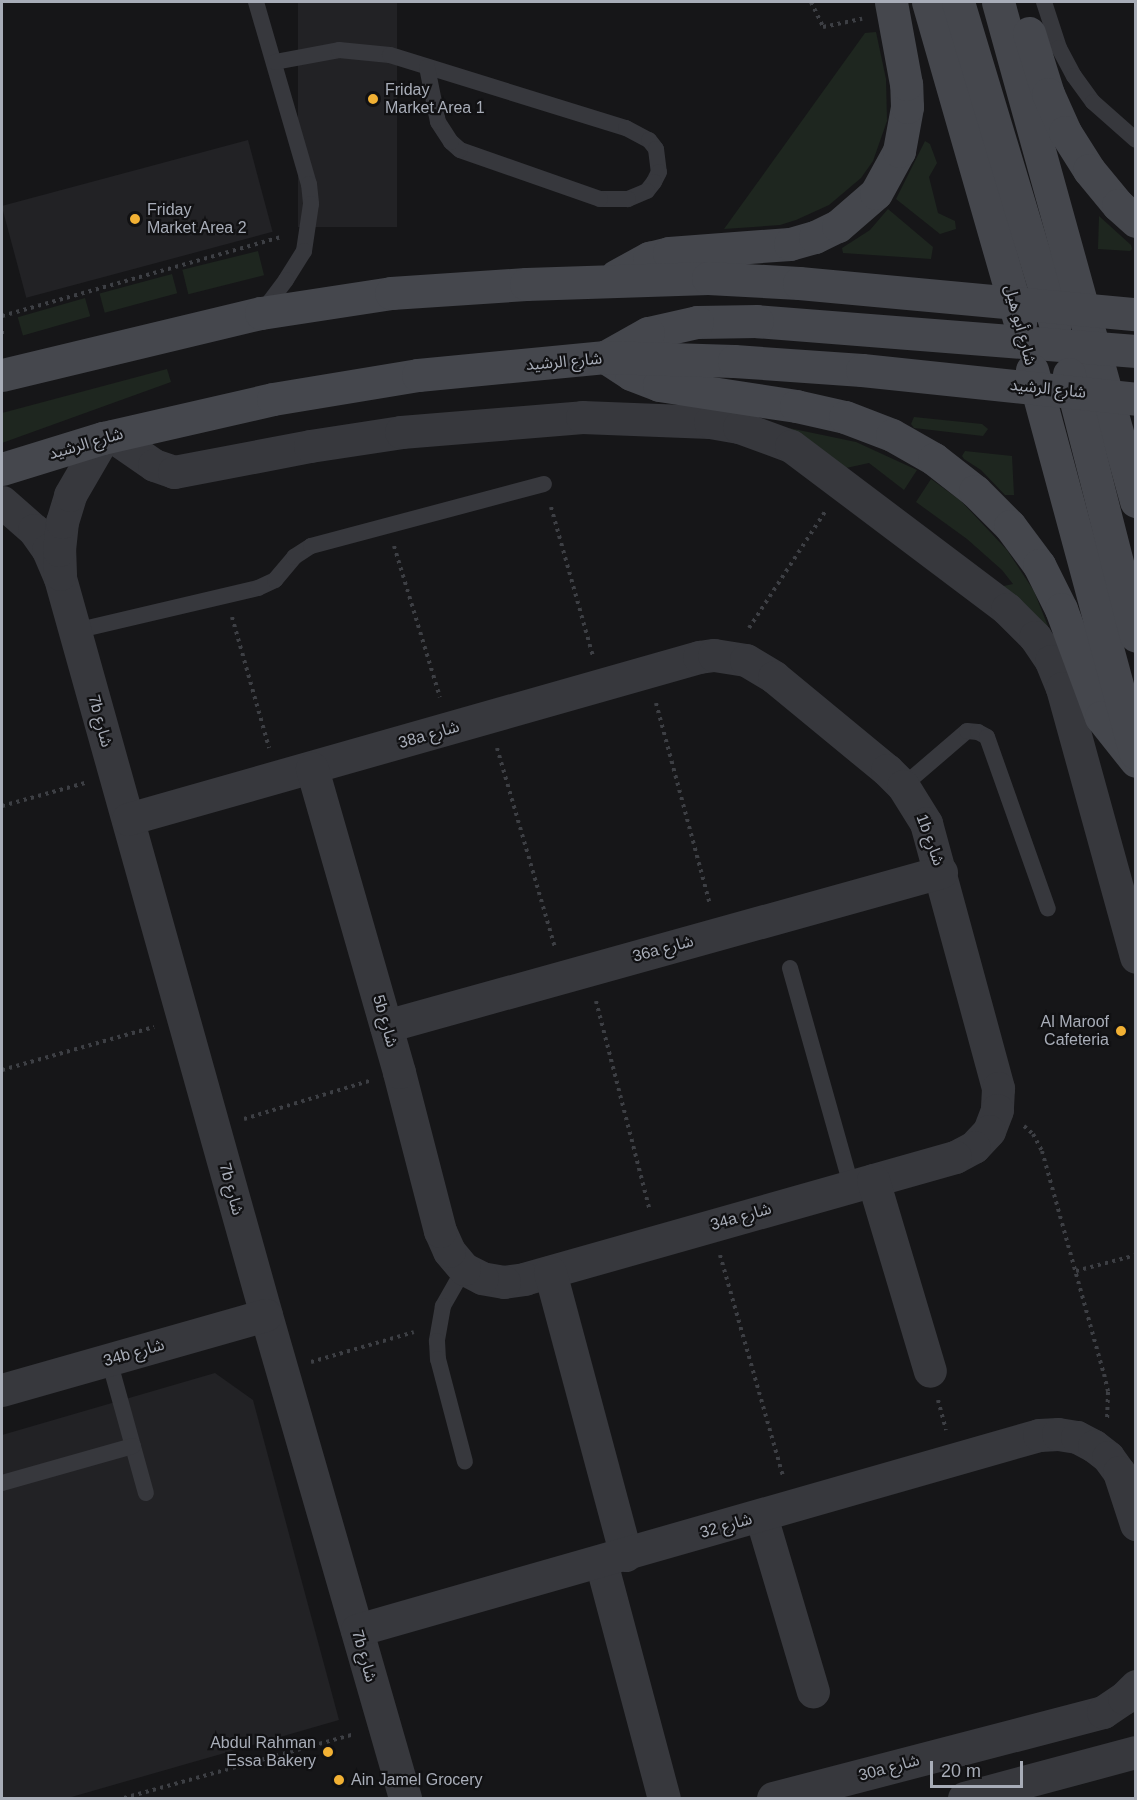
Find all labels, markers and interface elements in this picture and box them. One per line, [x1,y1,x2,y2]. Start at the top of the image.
place label: Friday Market Area 1 [385,80,485,118]
marker: Friday Market Area 1 [366,92,380,106]
place label: Friday Market Area 2 [147,200,247,238]
marker: Friday Market Area 2 [128,212,142,226]
street label: شارع أبو هيل [1000,283,1040,367]
street label: شارع الرشيد [525,349,603,375]
street label: شارع الرشيد [1009,375,1087,403]
street label: شارع الرشيد [47,424,125,464]
street label: 7b شارع [84,693,116,749]
street label: 38a شارع [396,717,462,753]
street label: 1b شارع [912,812,948,868]
street label: 36a شارع [630,932,696,966]
street label: 5b شارع [368,993,402,1049]
place label: Al Maroof Cafeteria [1041,1012,1109,1050]
marker: Al Maroof Cafeteria [1114,1024,1128,1038]
street label: 7b شارع [215,1161,247,1217]
street label: 34a شارع [708,1199,774,1235]
street label: 34b شارع [101,1335,167,1371]
street label: شارع 32 [698,1509,754,1543]
street label: 7b شارع [347,1628,381,1684]
place label: Abdul Rahman Essa Bakery [210,1733,316,1771]
marker: Abdul Rahman Essa Bakery [321,1745,335,1759]
scale bar [933,1749,1026,1787]
street label: 30a شارع [856,1751,922,1785]
text: 20 m [941,1761,981,1781]
place label: Ain Jamel Grocery [351,1770,483,1790]
marker: Ain Jamel Grocery [332,1773,346,1787]

